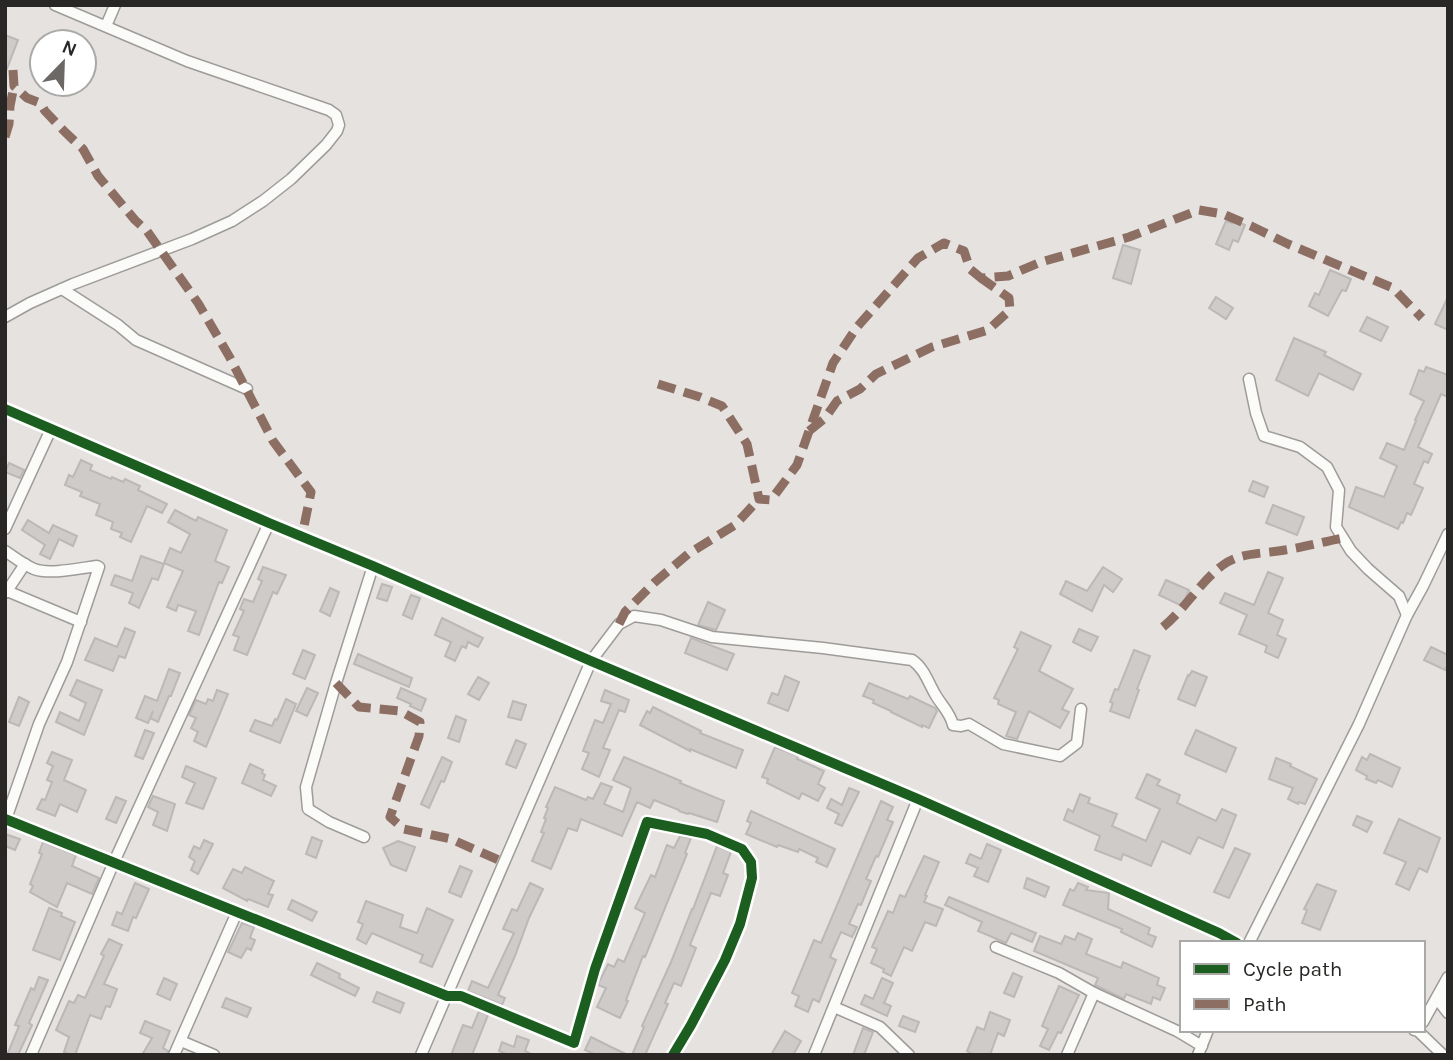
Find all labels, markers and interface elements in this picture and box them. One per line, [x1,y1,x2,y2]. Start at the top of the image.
north arrow [28,28,98,98]
text: N [59,35,80,61]
legend [1180,941,1425,1032]
text: Cycle path [1243,957,1343,981]
text: Path [1243,992,1287,1016]

